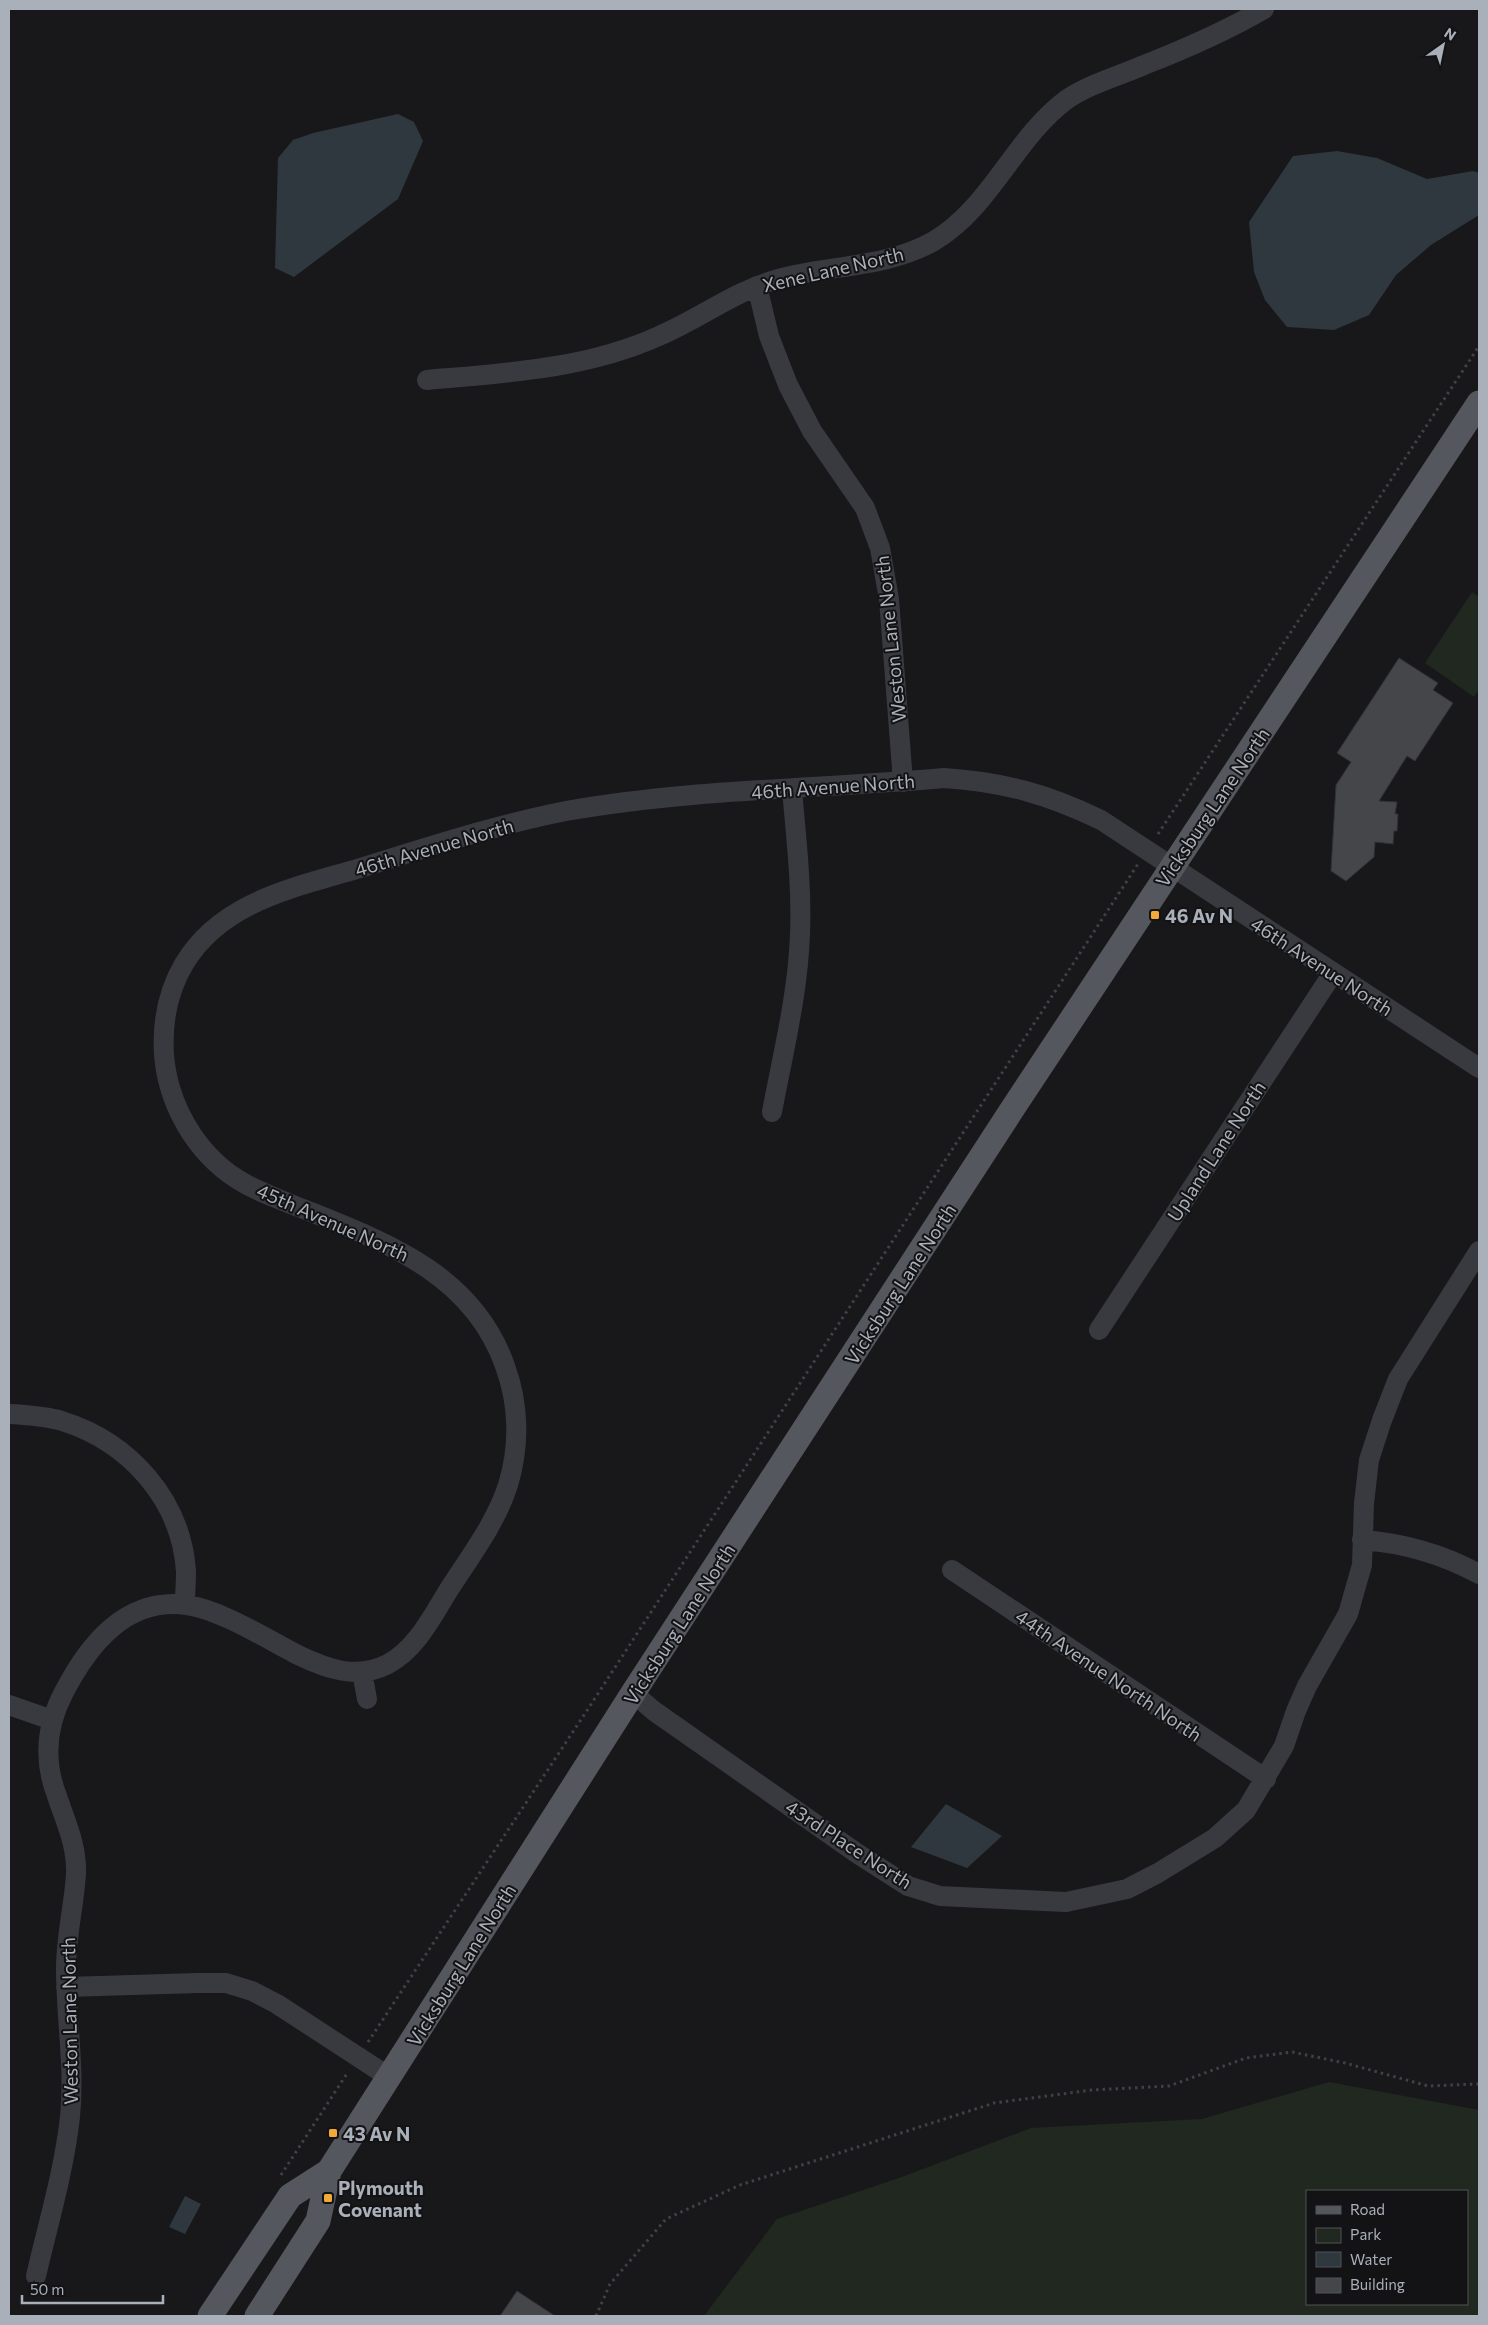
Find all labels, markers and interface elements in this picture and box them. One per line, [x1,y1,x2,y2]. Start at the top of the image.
north arrow [1418,20,1468,70]
text: N [1441,24,1459,44]
street label: Xene Lane North [760,242,906,296]
street label: Weston Lane North [870,554,910,724]
street label: Vicksburg Lane North [1150,723,1274,891]
street label: 46th Avenue North [750,769,916,803]
street label: 46th Avenue North [352,813,516,881]
place label: 46 Av N [1165,904,1233,927]
marker: 46 Av N [1149,909,1161,921]
street label: 46th Avenue North [1247,912,1397,1020]
street label: Upland Lane North [1162,1077,1270,1225]
street label: 45th Avenue North [254,1178,412,1266]
street label: Vicksburg Lane North [839,1199,961,1369]
street label: Vicksburg Lane North [618,1539,740,1709]
street label: 44th Avenue North North [1012,1604,1206,1746]
street label: 43rd Place North [782,1795,916,1893]
street label: Vicksburg Lane North [402,1880,520,2050]
street label: Weston Lane North [56,1937,82,2105]
place label: 43 Av N [343,2122,410,2145]
marker: 43 Av N [327,2127,339,2139]
place label: Plymouth Covenant [338,2176,424,2221]
legend [1306,2190,1468,2305]
marker: Plymouth Covenant [322,2192,334,2204]
text: Road [1350,2200,1385,2218]
text: Park [1350,2225,1381,2243]
text: Water [1350,2250,1392,2268]
scale bar [22,2272,164,2304]
text: Building [1350,2275,1405,2293]
text: 50 m [30,2280,64,2298]

